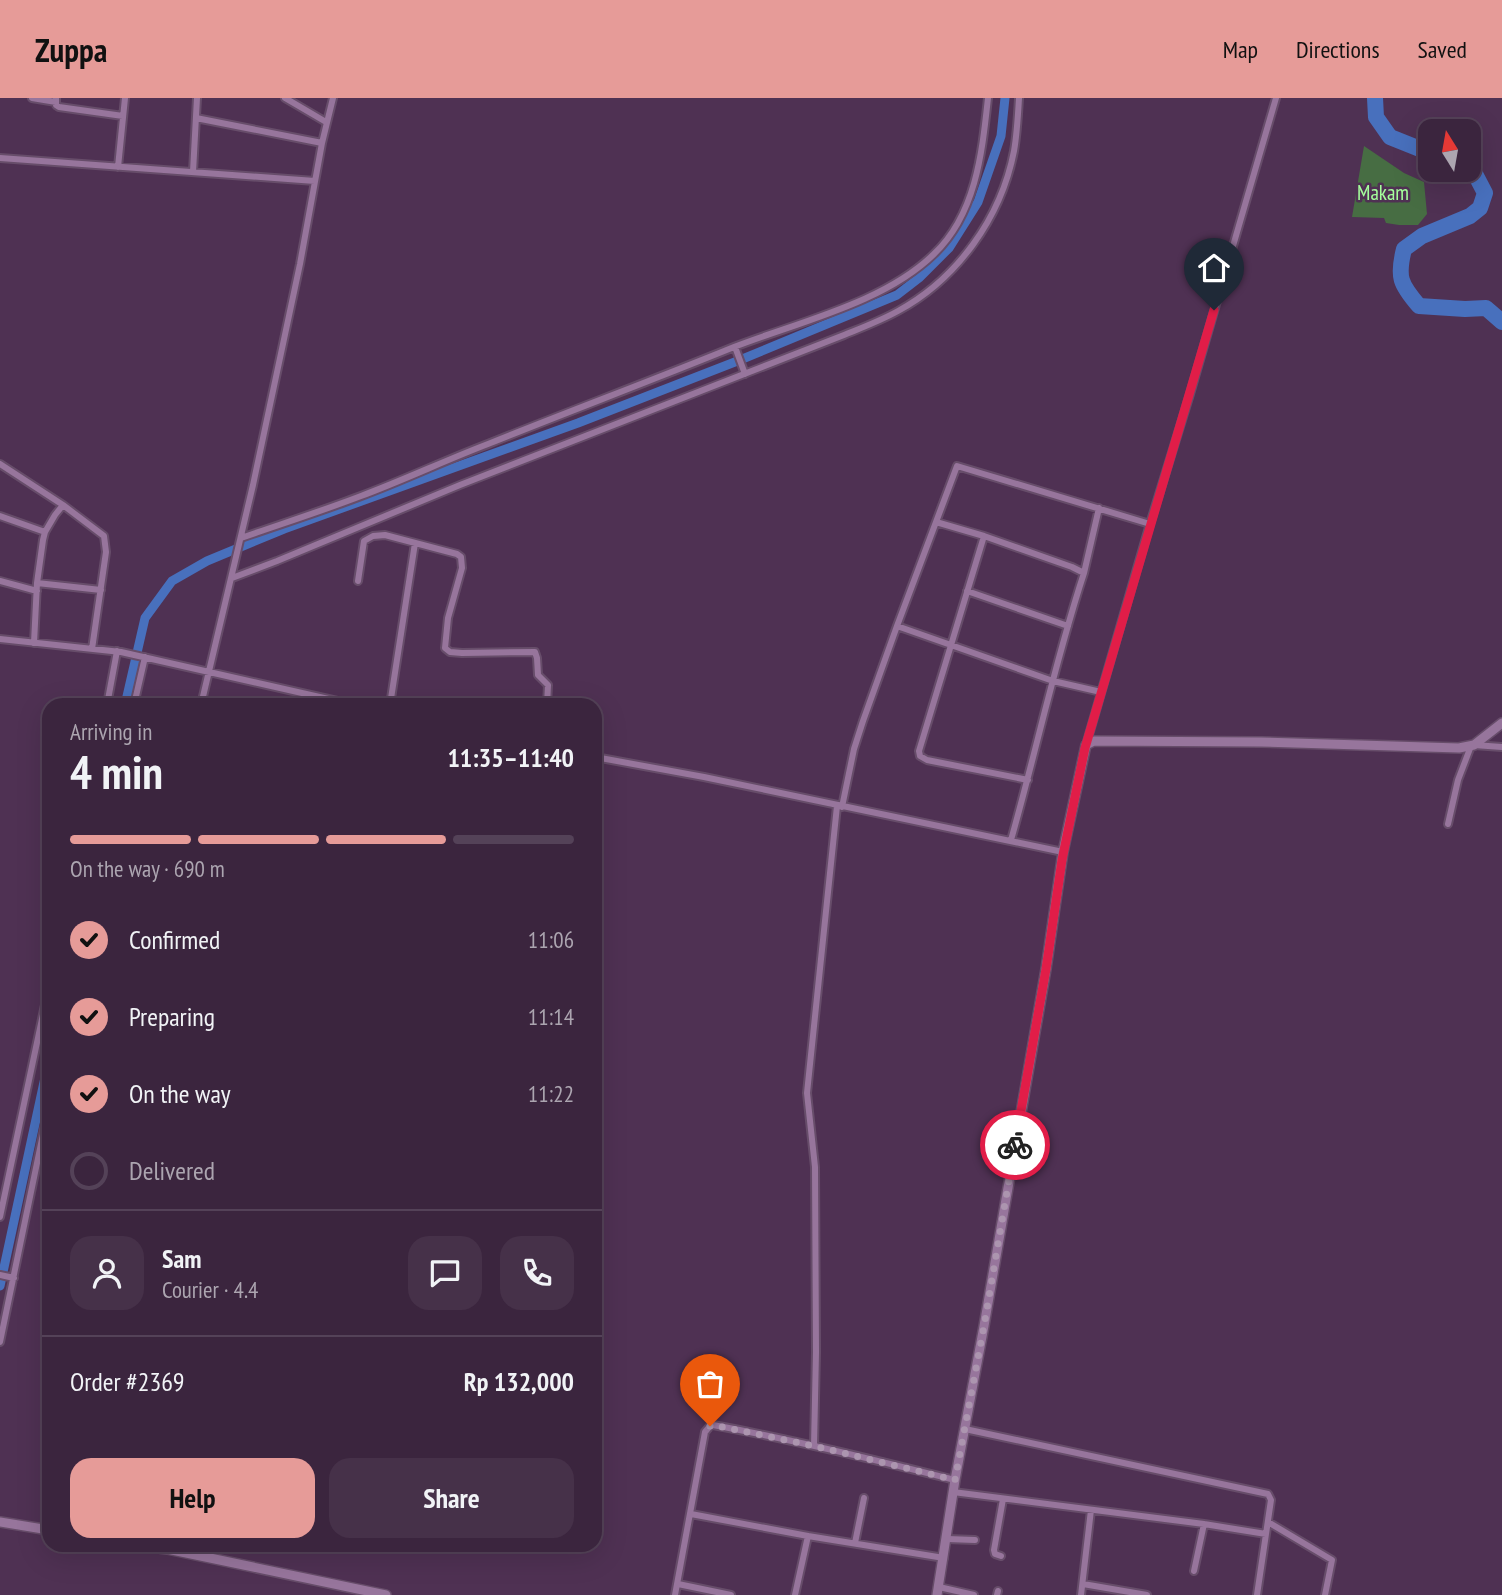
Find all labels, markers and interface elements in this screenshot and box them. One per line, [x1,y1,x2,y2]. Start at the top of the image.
text: Zuppa [35,28,107,71]
text: Map [1223,34,1258,65]
text: Directions [1296,34,1380,65]
text: Saved [1418,34,1467,65]
north arrow [1418,119,1480,182]
map controls [1418,119,1481,182]
park label: Makam [1357,179,1409,206]
pin [1184,238,1244,310]
icon: home [1195,249,1233,287]
text: Arriving in [70,717,152,746]
text: 11:35–11:40 [447,741,574,774]
text: 4 min [70,742,163,802]
text: On the way · 690 m [70,854,225,883]
icon: check [70,921,108,959]
text: Confirmed [129,923,220,956]
text: 11:06 [528,925,574,954]
icon: check [70,998,108,1036]
text: Preparing [129,1000,215,1033]
text: 11:14 [528,1002,574,1031]
icon: check [70,1075,108,1113]
text: On the way [129,1077,231,1110]
text: 11:22 [528,1079,574,1108]
courier [980,1110,1050,1180]
icon: bike [996,1126,1034,1164]
text: Delivered [129,1154,215,1187]
button: person [70,1236,144,1310]
button: chat [408,1236,482,1310]
button: phone [500,1236,574,1310]
text: Sam [162,1242,201,1275]
text: Courier · 4.4 [162,1275,258,1304]
pin [680,1354,740,1426]
text: Order #2369 [70,1365,185,1398]
text: Rp 132,000 [464,1365,574,1398]
icon: bag [691,1365,729,1403]
button: Help [70,1458,315,1538]
button: Share [329,1458,574,1538]

